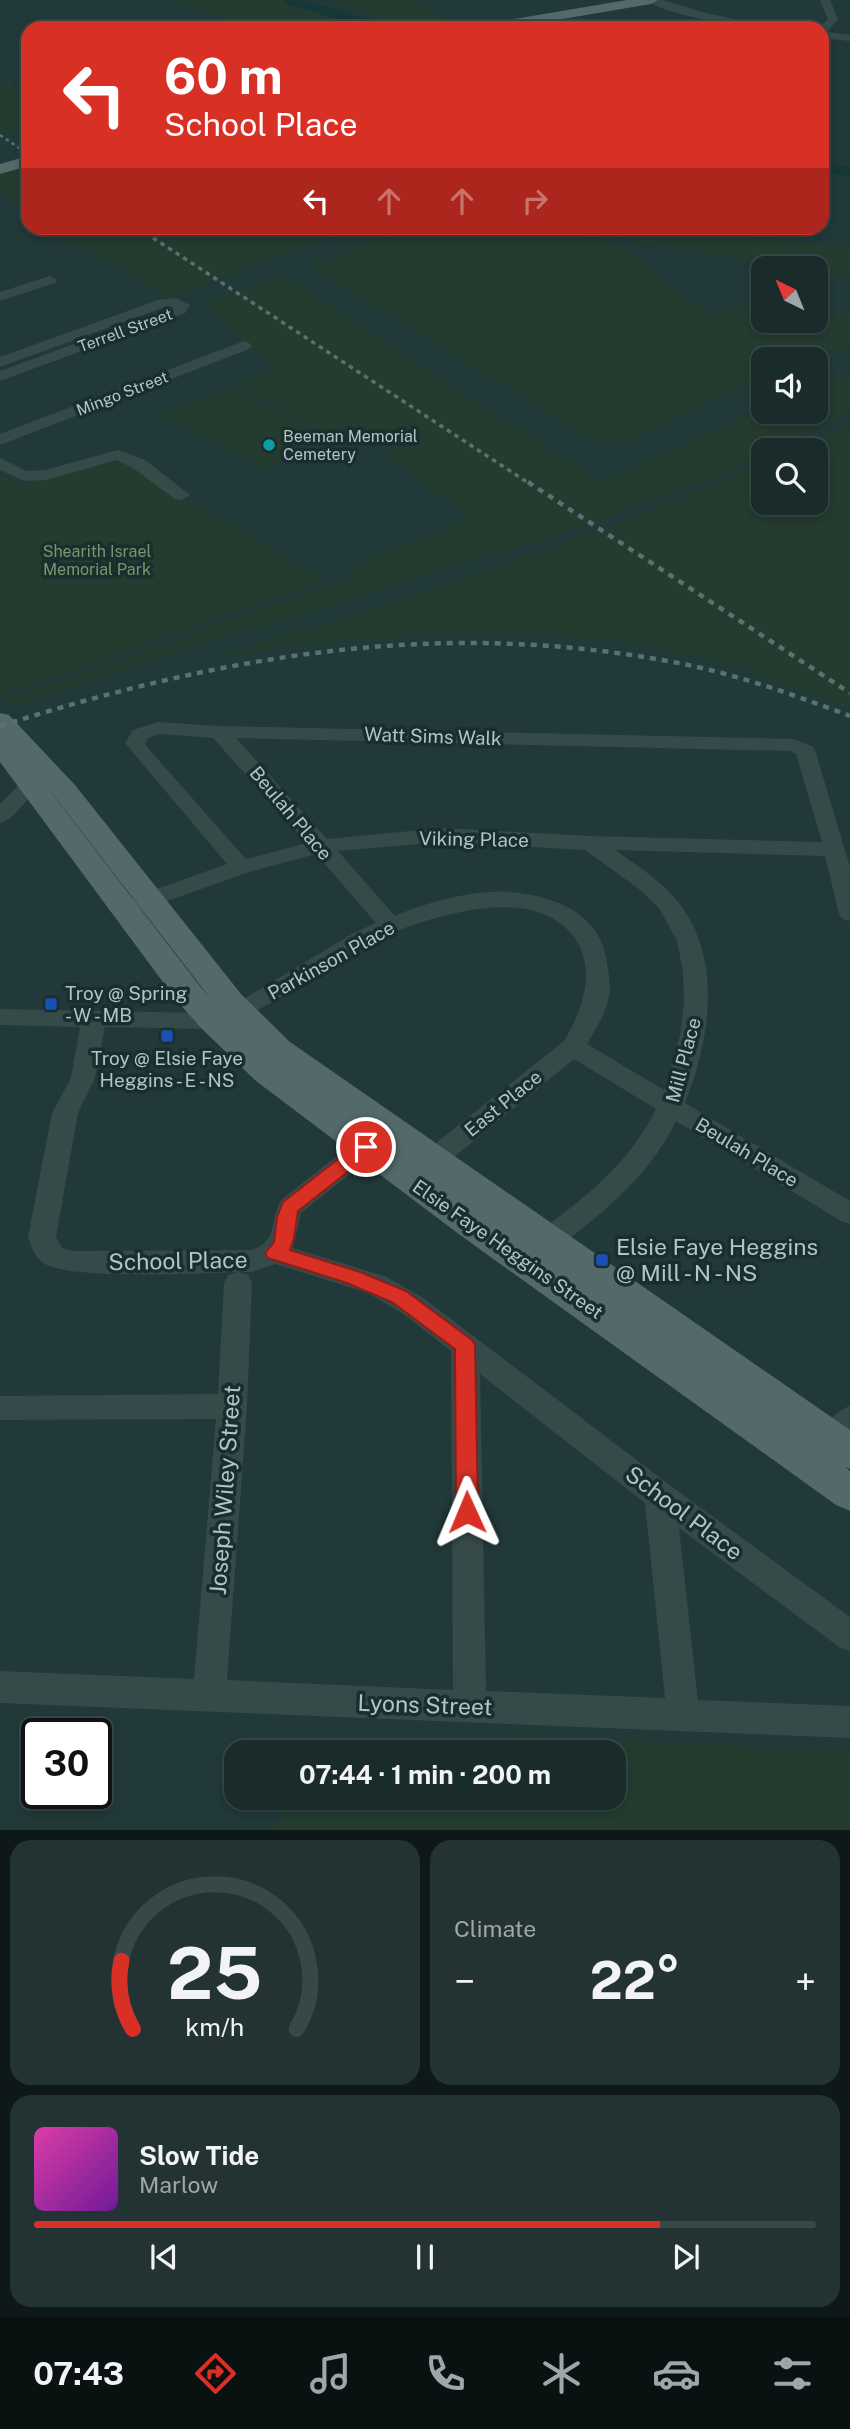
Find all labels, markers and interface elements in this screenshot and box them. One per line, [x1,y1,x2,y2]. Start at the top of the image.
text: 60 m [164,47,283,105]
icon: left [49,49,140,140]
text: School Place [164,106,358,143]
icon: left [297,182,335,220]
icon: ahead [370,182,408,220]
icon: ahead [443,182,481,220]
icon: right [516,182,554,220]
north arrow [751,256,828,332]
map controls [751,256,828,515]
street label: Terrell Street [75,305,175,356]
button: sound [751,347,828,424]
street label: Mingo Street [74,367,171,420]
place label: Beeman Memorial Cemetery [283,427,418,464]
marker: Beeman Memorial Cemetery [261,437,277,453]
button: search [751,438,828,515]
park label: Shearith Israel Memorial Park [43,542,151,579]
street label: Watt Sims Walk [364,723,502,749]
street label: Beulah Place [245,762,337,864]
street label: Viking Place [419,827,529,851]
street label: Parkinson Place [264,916,398,1004]
place label: Troy @ Spring - W - MB [65,982,188,1026]
marker: Troy @ Spring - W - MB [43,996,59,1012]
street label: Mill Place [661,1015,705,1105]
marker: Troy @ Elsie Faye Heggins - E - NS [159,1028,175,1044]
place label: Troy @ Elsie Faye Heggins - E - NS [91,1047,243,1091]
street label: East Place [460,1065,546,1141]
street label: Beulah Place [692,1113,802,1191]
pin [336,1117,396,1177]
icon: arrive [347,1128,385,1166]
street label: Elsie Faye Heggins Street [409,1175,607,1323]
place label: Elsie Faye Heggins @ Mill - N - NS [616,1233,818,1286]
street label: School Place [108,1246,248,1275]
marker: Elsie Faye Heggins @ Mill - N - NS [594,1252,610,1268]
street label: Joseph Wiley Street [204,1384,245,1596]
street label: School Place [621,1460,748,1565]
position arrow [430,1475,504,1549]
street label: Lyons Street [357,1689,493,1720]
speed limit sign: 30 [21,1718,112,1809]
text: 07:44 · 1 min · 200 m [299,1759,551,1790]
text: Climate [454,1915,536,1942]
text: 25 [167,1930,263,2015]
text: 22° [590,1950,680,2011]
text: − [454,1959,475,2004]
text: + [795,1959,816,2004]
text: km/h [186,2011,244,2041]
text: Slow Tide [139,2140,259,2171]
text: Marlow [139,2171,218,2198]
icon: previous [145,2238,183,2276]
icon: pause [406,2238,444,2276]
icon: next [667,2238,705,2276]
icon: directions [191,2349,240,2398]
icon: music [306,2349,355,2398]
icon: phone [421,2349,470,2398]
icon: climate [537,2349,586,2398]
icon: car [652,2349,701,2398]
icon: filters [768,2349,817,2398]
text: 07:43 [33,2355,124,2392]

